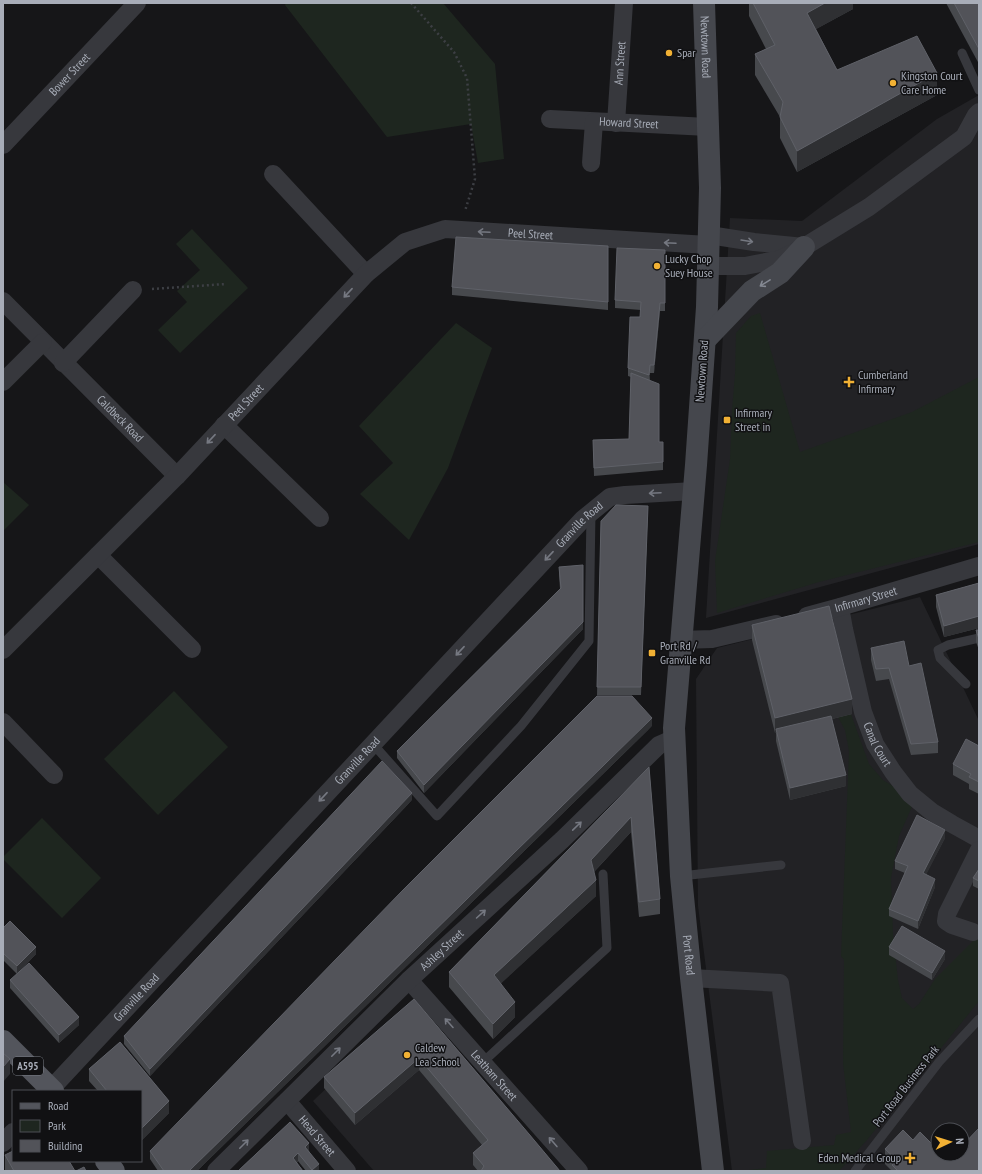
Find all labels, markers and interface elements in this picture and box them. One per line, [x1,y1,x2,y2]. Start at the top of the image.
street label: Newtown Road [697,16,714,78]
street label: Ann Street [611,40,628,85]
place label: Spar [677,45,696,60]
marker: Spar [664,48,674,58]
street label: Bower Street [45,49,93,99]
place label: Kingston Court Care Home [901,68,963,97]
marker: Kingston Court Care Home [888,78,898,88]
street label: Howard Street [599,114,660,132]
street label: Peel Street [508,225,554,243]
one-way arrow [478,228,491,235]
one-way arrow [740,237,753,245]
one-way arrow [664,239,677,246]
place label: Lucky Chop Suey House [665,251,713,280]
marker: Lucky Chop Suey House [652,261,662,271]
one-way arrow [759,279,771,287]
one-way arrow [343,288,353,298]
street label: Newtown Road [692,339,711,402]
place label: Cumberland Infirmary [858,367,908,396]
marker: Cumberland Infirmary [843,376,855,388]
street label: Peel Street [225,380,267,424]
street label: Caldbeck Road [94,392,147,445]
place label: Infirmary Street in [735,405,772,434]
marker: Infirmary Street in [722,415,732,425]
one-way arrow [206,434,216,444]
one-way arrow [649,489,662,497]
street label: Granville Road [552,498,606,551]
one-way arrow [544,551,553,561]
street label: Infirmary Street [833,582,899,615]
place label: Port Rd / Granville Rd [660,638,711,667]
one-way arrow [455,646,465,656]
marker: Port Rd / Granville Rd [647,648,657,658]
street label: Canal Court [860,720,896,770]
street label: Granville Road [331,733,383,787]
one-way arrow [318,792,328,802]
one-way arrow [572,821,582,831]
one-way arrow [476,910,486,919]
street label: Ashley Street [416,925,467,973]
street label: Port Road [680,934,699,976]
street label: Granville Road [110,970,162,1024]
one-way arrow [444,1018,453,1029]
place label: Caldew Lea School [415,1040,460,1069]
street label: Port Road Business Park [869,1042,942,1129]
one-way arrow [331,1047,341,1057]
street label: Leatham Street [468,1047,521,1104]
marker: Caldew Lea School [402,1050,412,1060]
road number: A595 [13,1057,43,1075]
legend [12,1090,142,1162]
text: Road [48,1098,68,1113]
street label: Head Street [296,1112,339,1160]
text: Park [48,1118,66,1133]
north arrow [930,1122,970,1162]
one-way arrow [549,1137,558,1147]
text: Building [48,1138,83,1153]
text: N [953,1138,967,1145]
one-way arrow [239,1139,249,1148]
place label: Eden Medical Group [818,1150,901,1165]
marker: Eden Medical Group [904,1152,916,1164]

